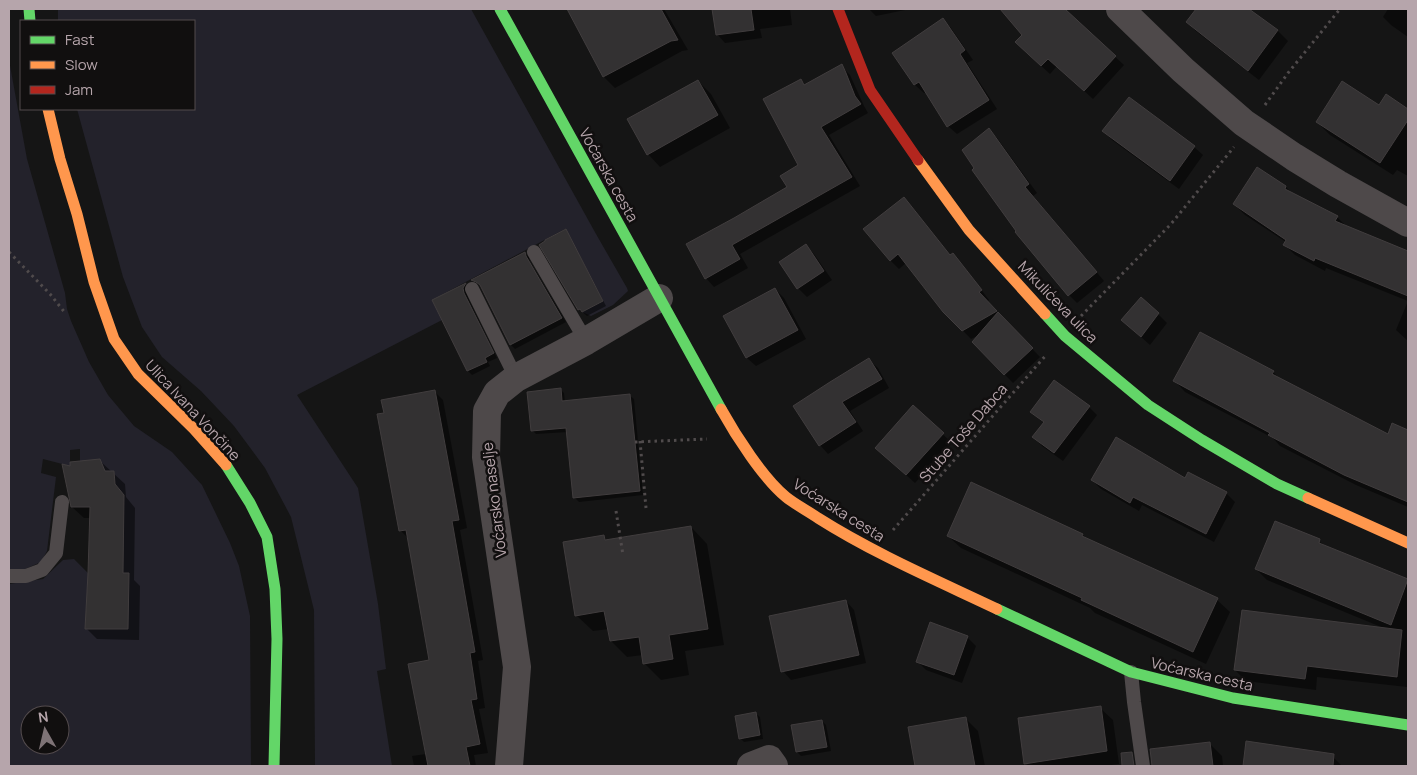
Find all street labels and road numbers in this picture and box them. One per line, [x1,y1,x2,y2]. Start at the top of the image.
street label: Voćarska cesta [575,124,643,226]
street label: Mikulićeva ulica [1013,256,1103,348]
street label: Ulica Ivana Vončine [140,355,246,465]
street label: Stube Toše Dabca [914,379,1012,487]
street label: Voćarsko naselje [477,441,511,559]
street label: Voćarska cesta [789,473,889,547]
street label: Voćarska cesta [1149,652,1255,696]

